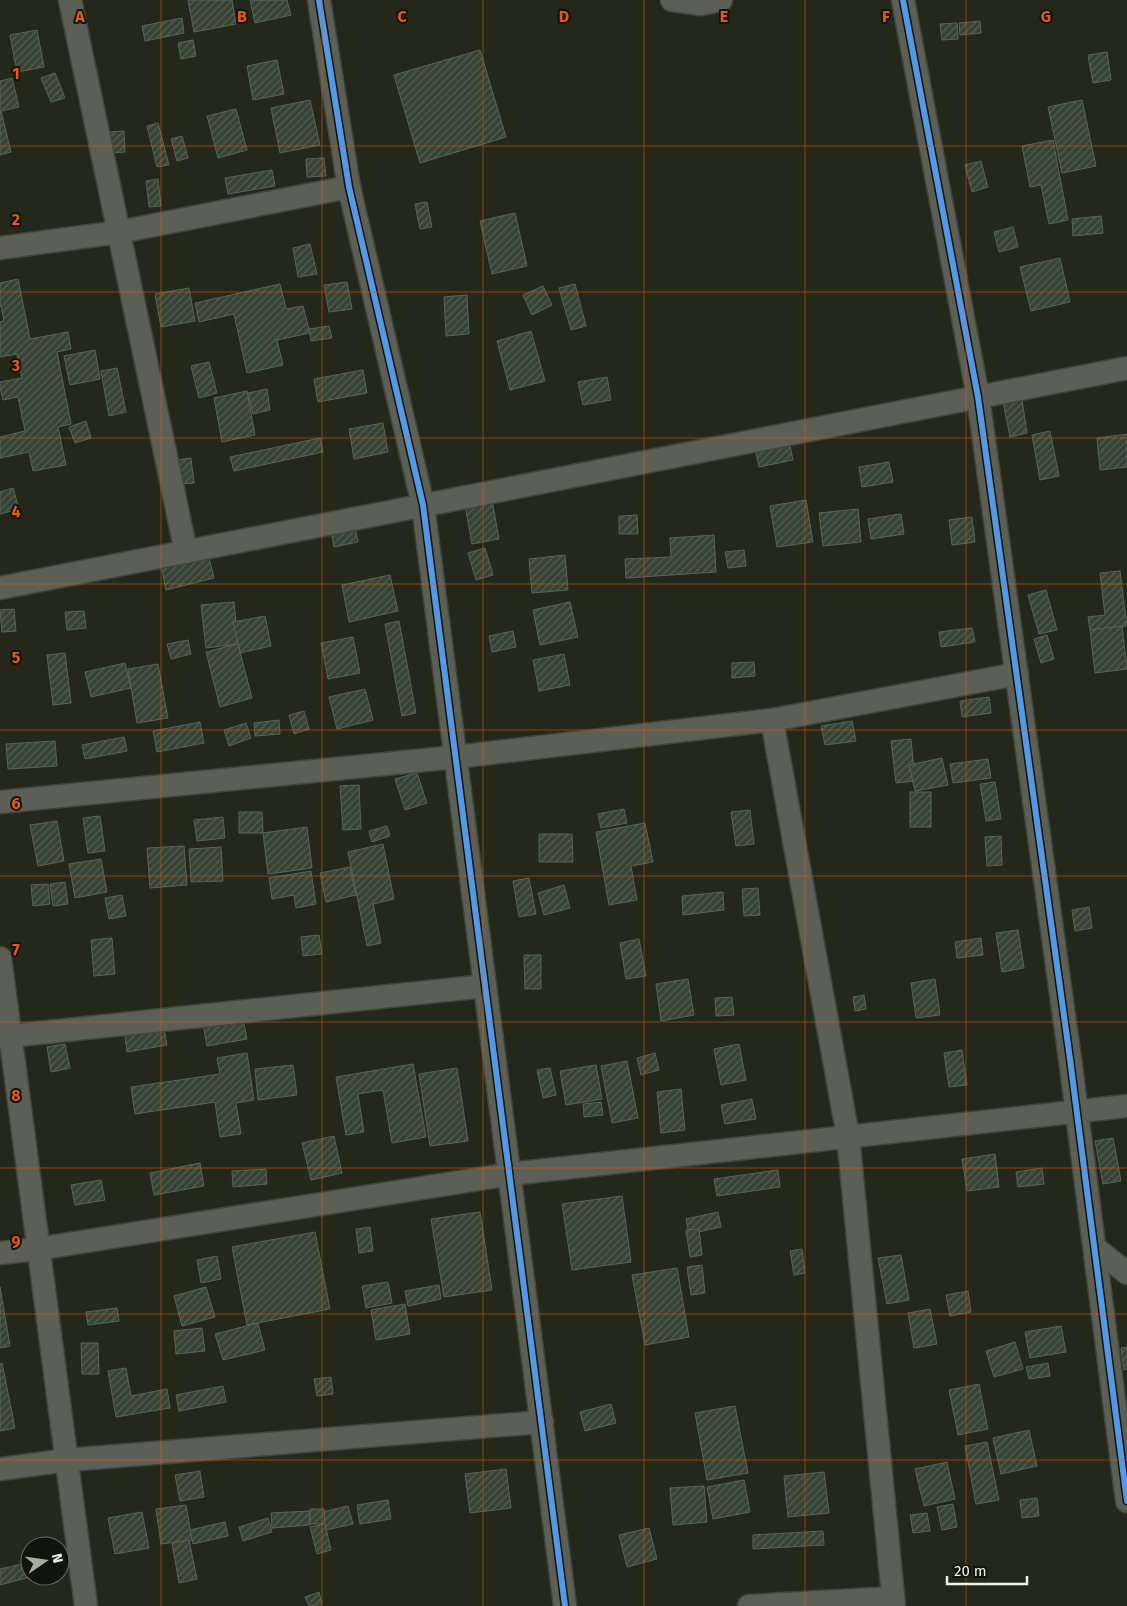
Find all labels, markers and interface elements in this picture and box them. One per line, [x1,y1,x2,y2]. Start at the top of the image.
text: A [74,7,85,26]
text: B [237,7,247,26]
text: C [397,7,407,26]
text: D [559,7,569,26]
text: E [720,7,728,26]
text: F [882,7,890,26]
text: G [1041,7,1051,26]
text: 1 [12,64,20,83]
text: 2 [12,210,20,229]
text: 3 [11,356,20,375]
text: 4 [11,502,21,521]
text: 5 [12,648,21,667]
text: 6 [11,794,21,813]
text: 7 [12,940,20,959]
text: 8 [11,1086,21,1105]
text: 9 [12,1232,21,1251]
north arrow [20,1536,70,1586]
text: N [48,1552,67,1565]
scale bar [947,1554,1027,1586]
text: 20 m [954,1562,987,1580]

